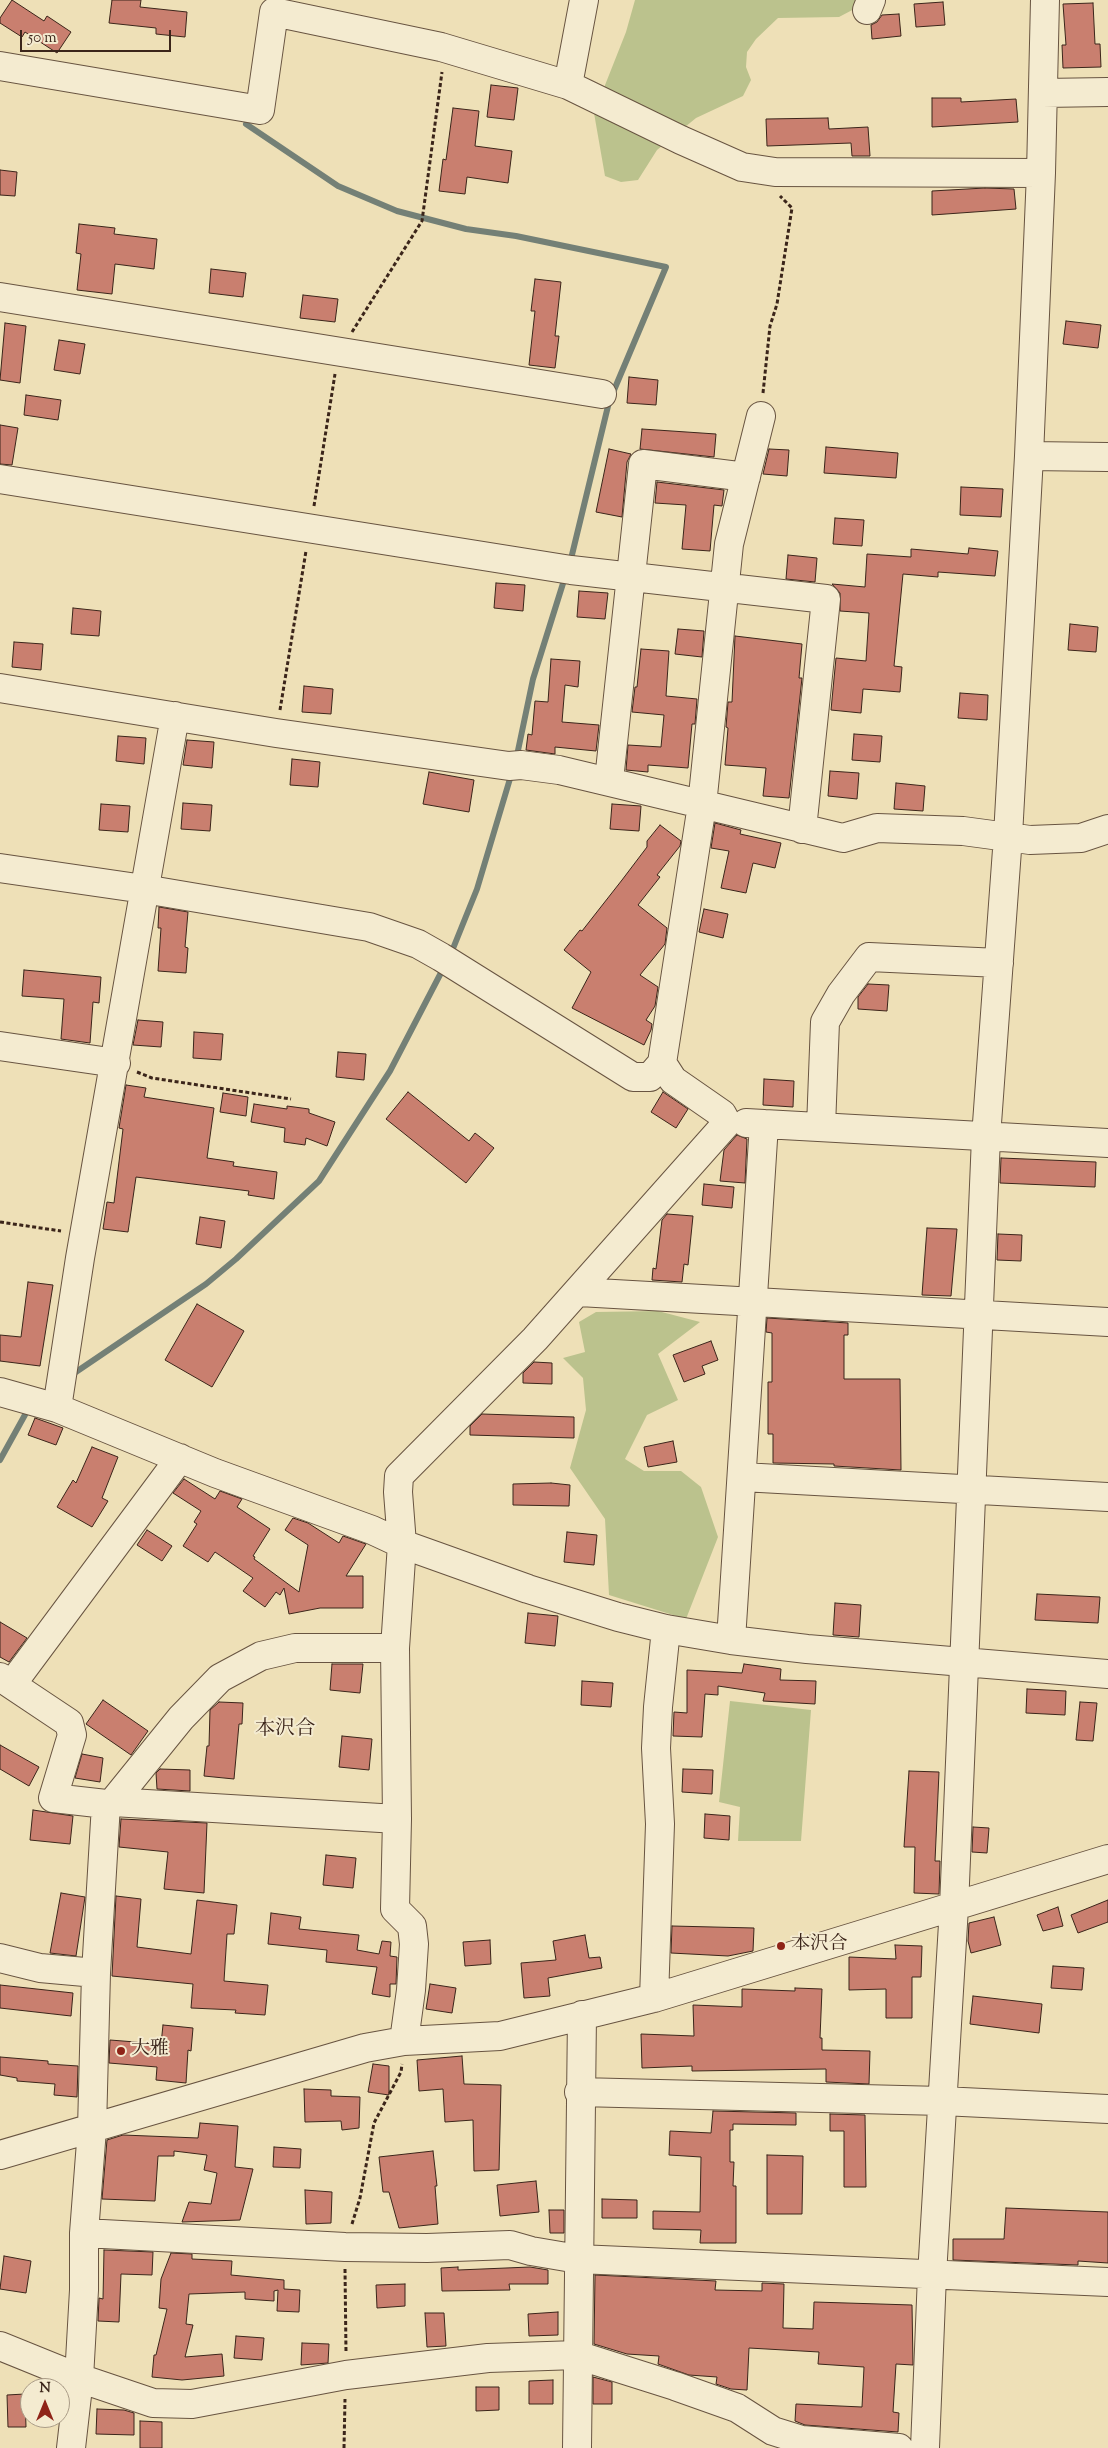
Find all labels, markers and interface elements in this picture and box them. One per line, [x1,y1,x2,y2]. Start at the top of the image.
scale bar [22,20,174,52]
text: 50 m [28,28,57,49]
district label: 本沢合 [255,1719,315,1743]
place label: 本沢合 [791,1935,848,1957]
marker: 本沢合 [775,1940,787,1952]
place label: 大雅 [131,2040,169,2062]
marker: 大雅 [115,2045,127,2057]
north arrow [20,2378,70,2428]
text: N [39,2379,51,2399]

